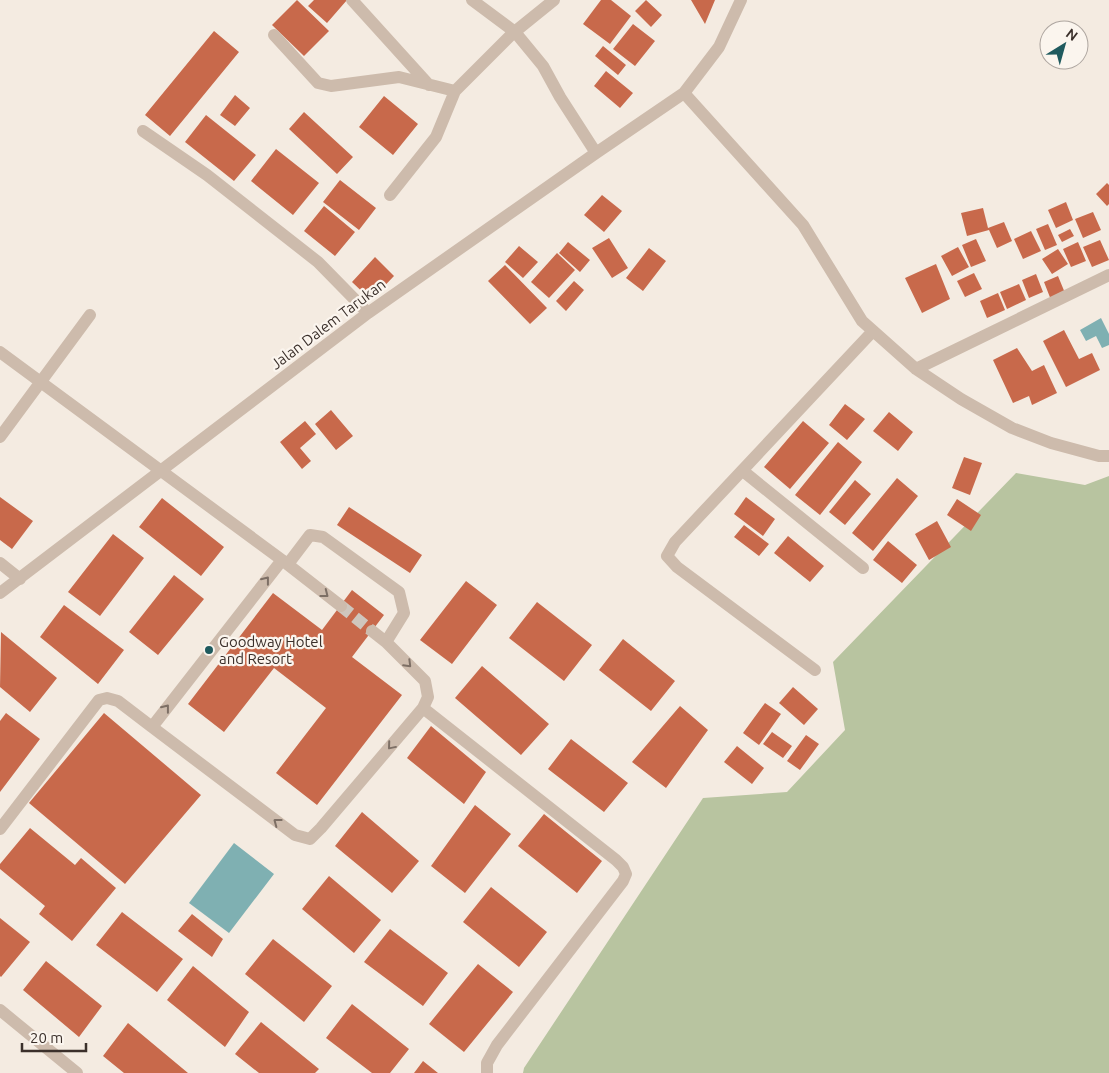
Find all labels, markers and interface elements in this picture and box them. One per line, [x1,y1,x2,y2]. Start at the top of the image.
north arrow [1039,20,1089,70]
text: N [1063,25,1081,44]
street label: Jalan Dalem Tarukan [267,275,389,373]
one-way arrow [261,577,269,586]
one-way arrow [319,588,328,596]
place label: Goodway Hotel and Resort [219,633,323,667]
marker: Goodway Hotel and Resort [203,644,215,656]
one-way arrow [402,658,411,667]
one-way arrow [161,705,169,714]
one-way arrow [388,740,397,749]
one-way arrow [274,819,283,827]
scale bar [22,1020,86,1052]
text: 20 m [30,1029,63,1046]

